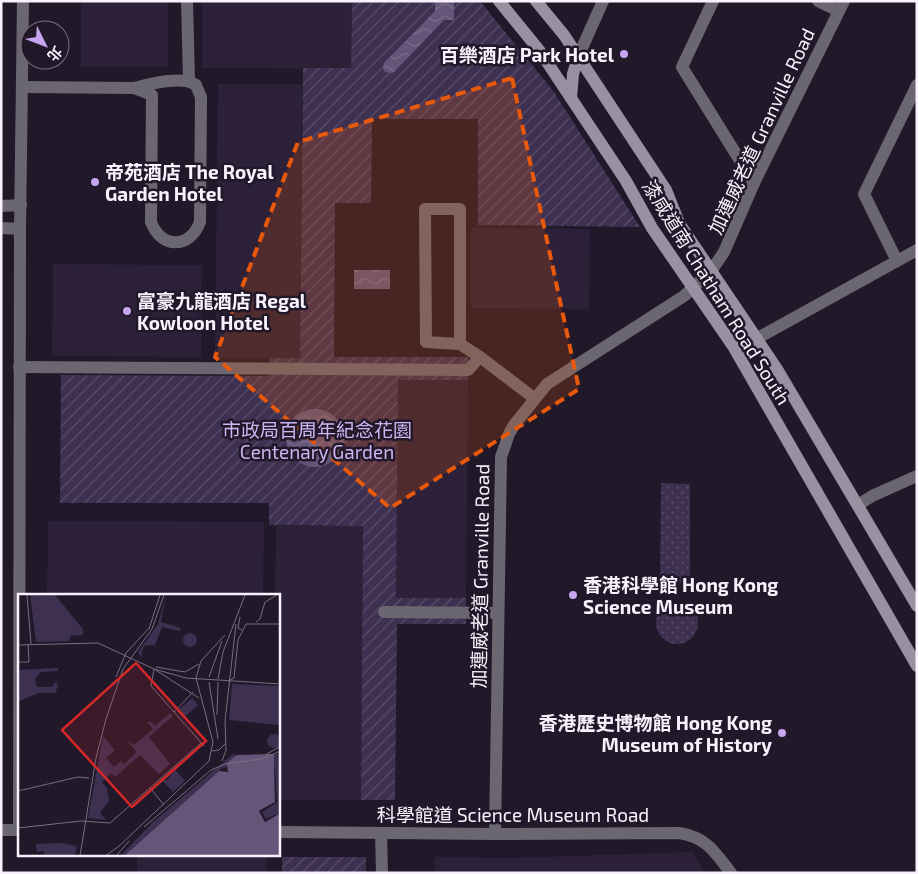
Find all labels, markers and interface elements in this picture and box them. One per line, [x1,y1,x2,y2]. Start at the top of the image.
north arrow [20,20,70,70]
street label: 加連威老道 Granville Road [703,24,819,238]
text: 北 [44,43,66,65]
place label: 百樂酒店 Park Hotel [440,43,615,66]
marker: 百樂酒店 Park Hotel [618,48,630,60]
place label: 帝苑酒店 The Royal Garden Hotel [105,160,274,205]
street label: 漆咸道南 Chatham Road South [638,175,796,409]
marker: 帝苑酒店 The Royal Garden Hotel [89,176,101,188]
place label: 富豪九龍酒店 Regal Kowloon Hotel [137,289,307,334]
marker: 富豪九龍酒店 Regal Kowloon Hotel [121,305,133,317]
park label: 市政局百周年紀念花園 Centenary Garden [222,418,412,463]
street label: 加連威老道 Granville Road [467,464,493,688]
place label: 香港科學館 Hong Kong Science Museum [583,573,778,618]
marker: 香港科學館 Hong Kong Science Museum [567,589,579,601]
inset map [18,594,280,856]
place label: 香港歷史博物館 Hong Kong Museum of History [539,711,772,757]
marker: 香港歷史博物館 Hong Kong Museum of History [776,727,788,739]
street label: 科學館道 Science Museum Road [377,803,649,826]

